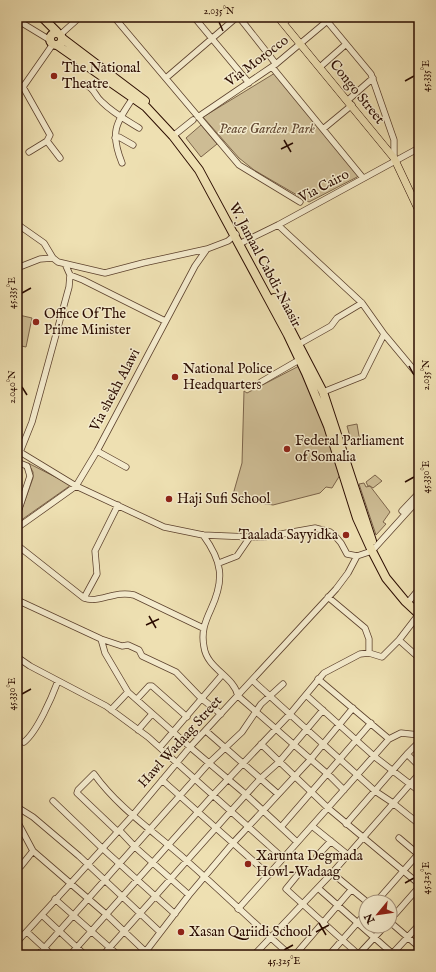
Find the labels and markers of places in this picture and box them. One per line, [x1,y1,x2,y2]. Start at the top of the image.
place label: The National Theatre [62,59,140,93]
marker: The National Theatre [49,71,59,81]
place label: Office Of The Prime Minister [44,305,131,339]
marker: Office Of The Prime Minister [31,317,41,327]
place label: National Police Headquarters [183,360,273,394]
marker: National Police Headquarters [170,372,180,382]
place label: Federal Parliament of Somalia [295,432,405,466]
marker: Federal Parliament of Somalia [282,444,292,454]
place label: Haji Sufi School [177,490,270,508]
marker: Haji Sufi School [164,494,174,504]
place label: Taalada Sayyidka [239,526,339,544]
marker: Taalada Sayyidka [341,530,351,540]
place label: Xarunta Degmada Howl-Wadaag [256,847,364,881]
marker: Xarunta Degmada Howl-Wadaag [243,859,253,869]
place label: Xasan Qariidi School [189,923,312,941]
marker: Xasan Qariidi School [176,927,186,937]

